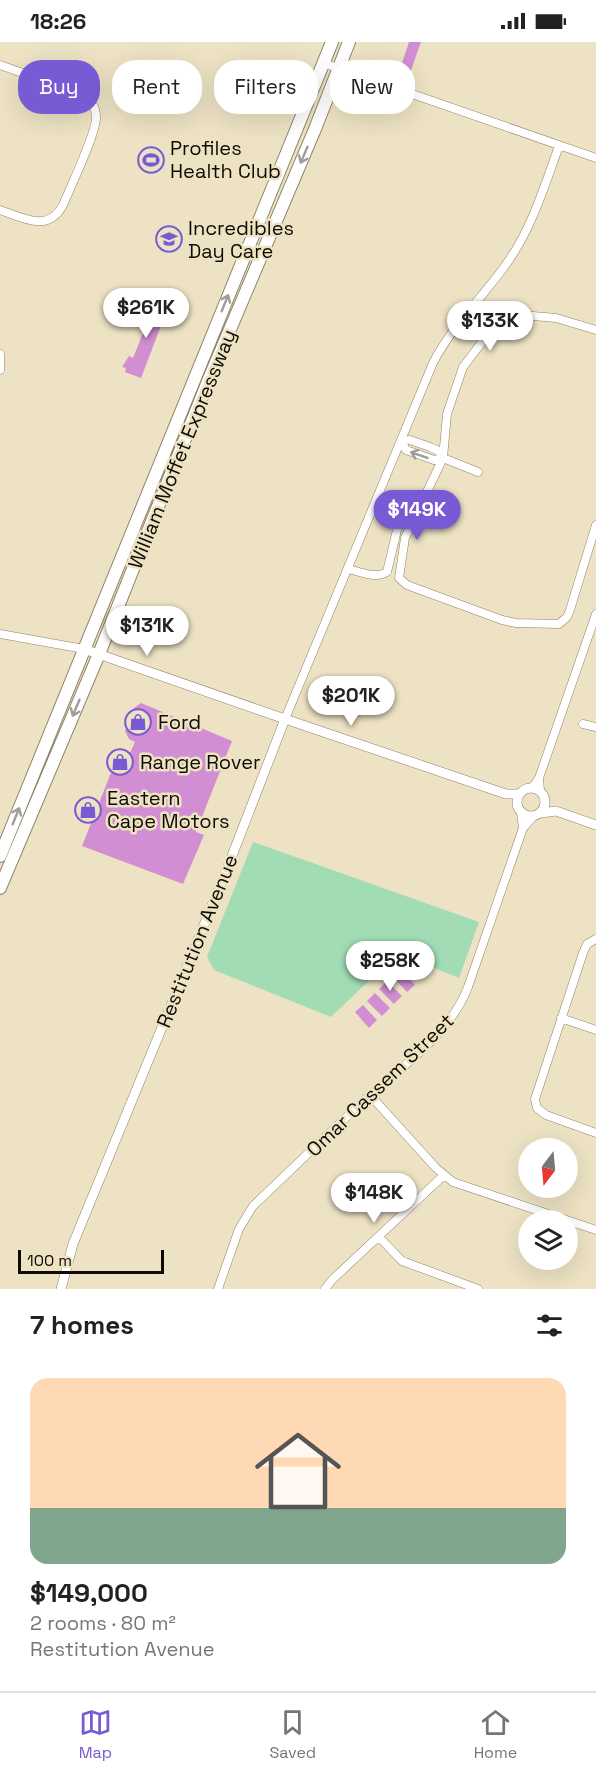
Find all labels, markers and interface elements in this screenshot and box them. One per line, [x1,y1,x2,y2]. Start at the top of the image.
text: 18:26 [30,7,86,35]
chip: Buy [18,60,100,114]
chip: Rent [112,60,202,114]
chip: Filters [214,60,318,114]
chip: New [330,60,415,114]
place label: Profiles Health Club [170,135,281,184]
sports icon: Profiles Health Club [136,145,166,175]
one-way arrow [298,145,310,163]
place label: Incredibles Day Care [188,215,294,264]
school or university icon: Incredibles Day Care [154,224,184,254]
pin: $261K [104,288,188,339]
text: $261K [117,294,175,320]
one-way arrow [220,294,231,313]
pin: $133K [448,301,532,352]
text: $133K [461,307,519,333]
street label: William Moffet Expressway [122,325,242,573]
one-way arrow [410,448,429,459]
pin: $149K [375,490,459,541]
text: $149K [388,496,446,522]
pin: $131K [105,606,189,657]
text: $131K [120,612,174,638]
pin: $201K [309,676,393,727]
text: $201K [322,682,380,708]
one-way arrow [70,699,81,717]
shop icon: Ford [123,707,153,737]
place label: Ford [158,709,201,735]
shop icon: Range Rover [105,747,135,777]
place label: Range Rover [140,749,261,775]
place label: Eastern Cape Motors [107,785,230,834]
shop icon: Eastern Cape Motors [73,795,103,825]
one-way arrow [11,808,22,826]
street label: Restitution Avenue [150,851,244,1031]
pin: $258K [348,941,432,992]
text: $258K [360,947,420,973]
street label: Omar Cassem Street [301,1008,459,1162]
north arrow [518,1138,578,1198]
map controls [518,1138,578,1270]
pin: $148K [332,1173,416,1224]
text: $148K [345,1179,403,1205]
button: layers [518,1210,578,1270]
scale bar [18,1247,164,1274]
text: 100 m [27,1250,72,1271]
text: 7 homes [30,1308,134,1342]
icon: filters [533,1309,566,1342]
icon: home [244,1417,352,1525]
text: $149,000 [30,1576,148,1610]
text: 2 rooms · 80 m² [30,1610,176,1636]
text: Restitution Avenue [30,1636,215,1662]
tab: Map [79,1706,112,1763]
tab: Saved [270,1706,316,1763]
tab: Home [474,1706,517,1763]

